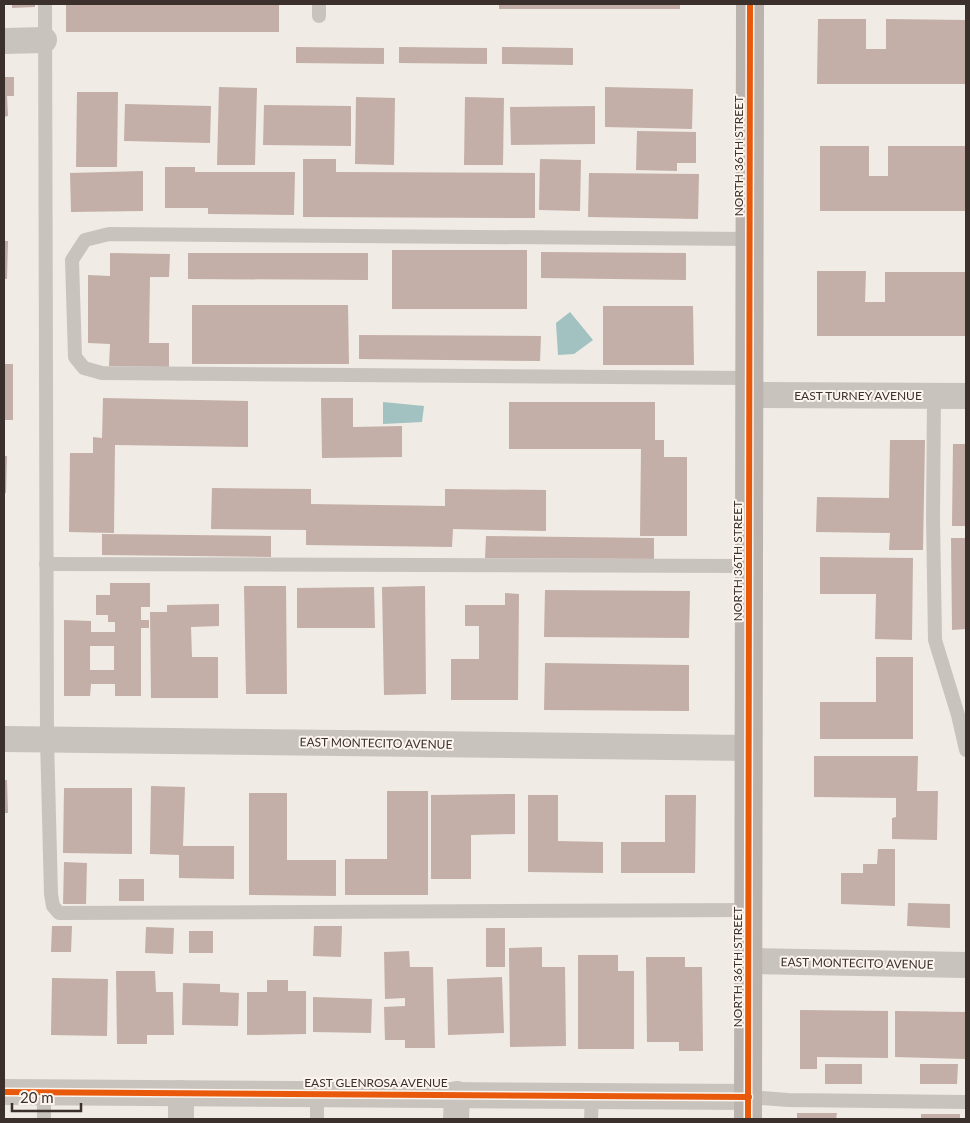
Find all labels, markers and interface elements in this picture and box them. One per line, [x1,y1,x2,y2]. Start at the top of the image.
street label: NORTH 36TH STREET [731,96,746,216]
street label: EAST TURNEY AVENUE [794,388,922,403]
street label: NORTH 36TH STREET [730,501,745,621]
street label: EAST MONTECITO AVENUE [299,734,453,752]
street label: NORTH 36TH STREET [730,907,745,1027]
street label: EAST MONTECITO AVENUE [780,954,934,972]
street label: EAST GLENROSA AVENUE [304,1075,448,1090]
scale bar [12,1080,81,1112]
text: 20 m [20,1088,54,1106]

